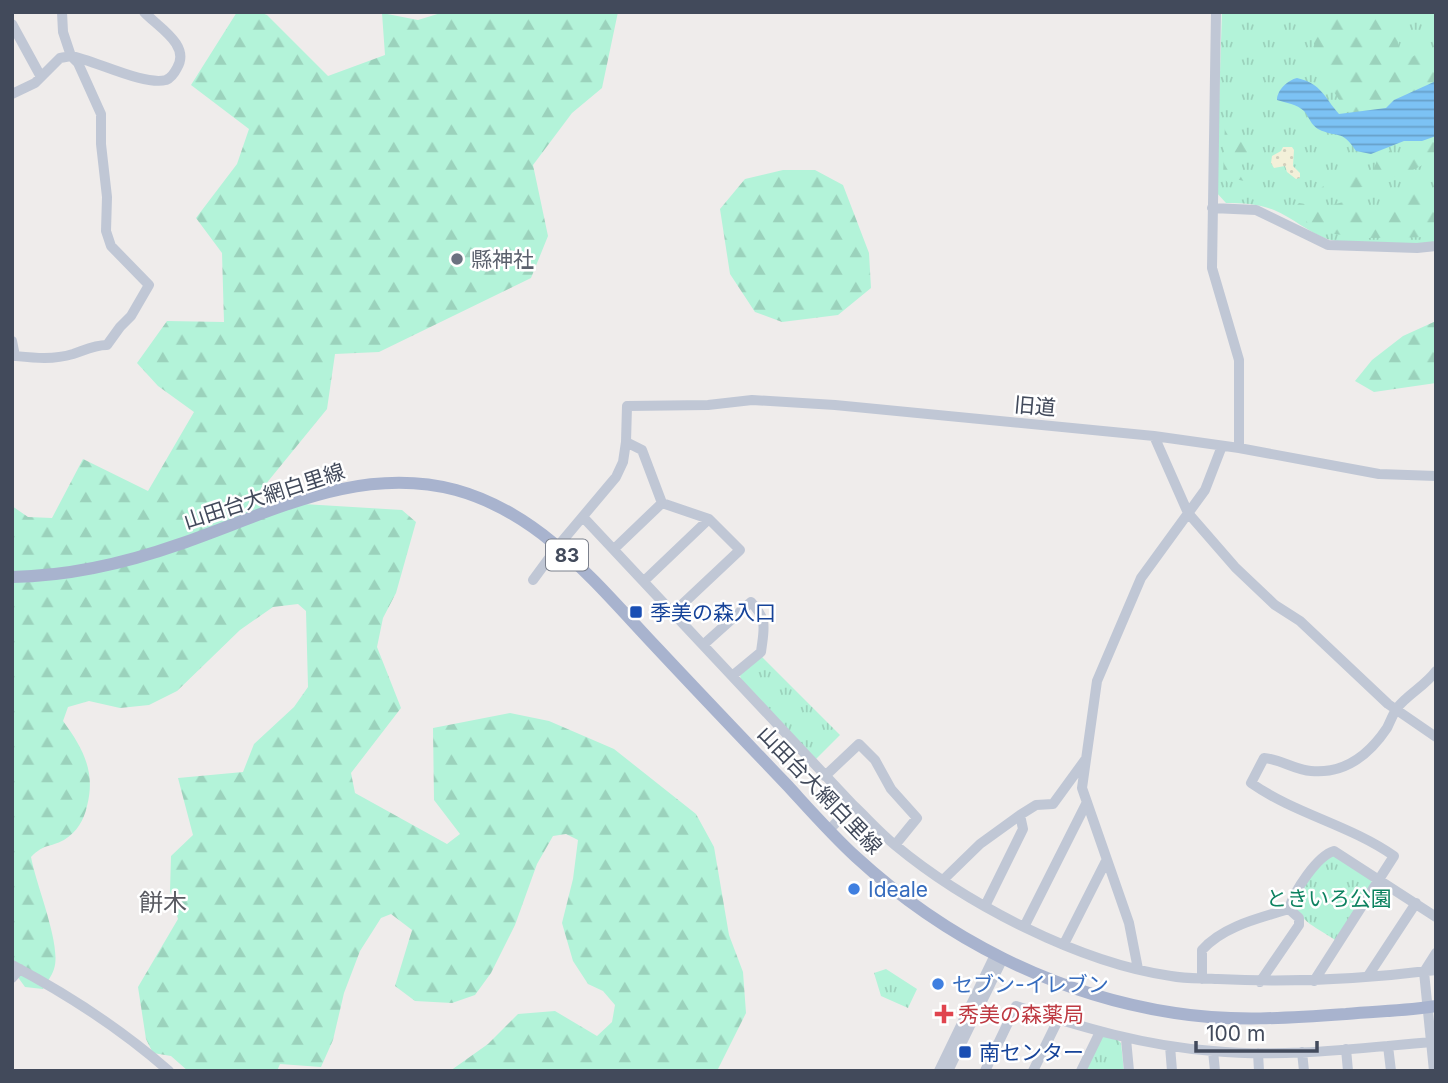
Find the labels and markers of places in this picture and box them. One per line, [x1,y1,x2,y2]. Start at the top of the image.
place label: 縣神社 [471,247,534,272]
marker: 縣神社 [449,251,465,267]
place label: 季美の森入口 [650,600,776,625]
marker: 季美の森入口 [628,604,644,620]
place label: Ideale [868,877,928,902]
marker: Ideale [846,881,862,897]
place label: セブン-イレブン [952,972,1109,997]
marker: セブン-イレブン [930,976,946,992]
place label: 秀美の森薬局 [958,1002,1084,1027]
marker: 秀美の森薬局 [936,1006,952,1022]
place label: 南センター [979,1040,1084,1065]
marker: 南センター [957,1044,973,1060]

